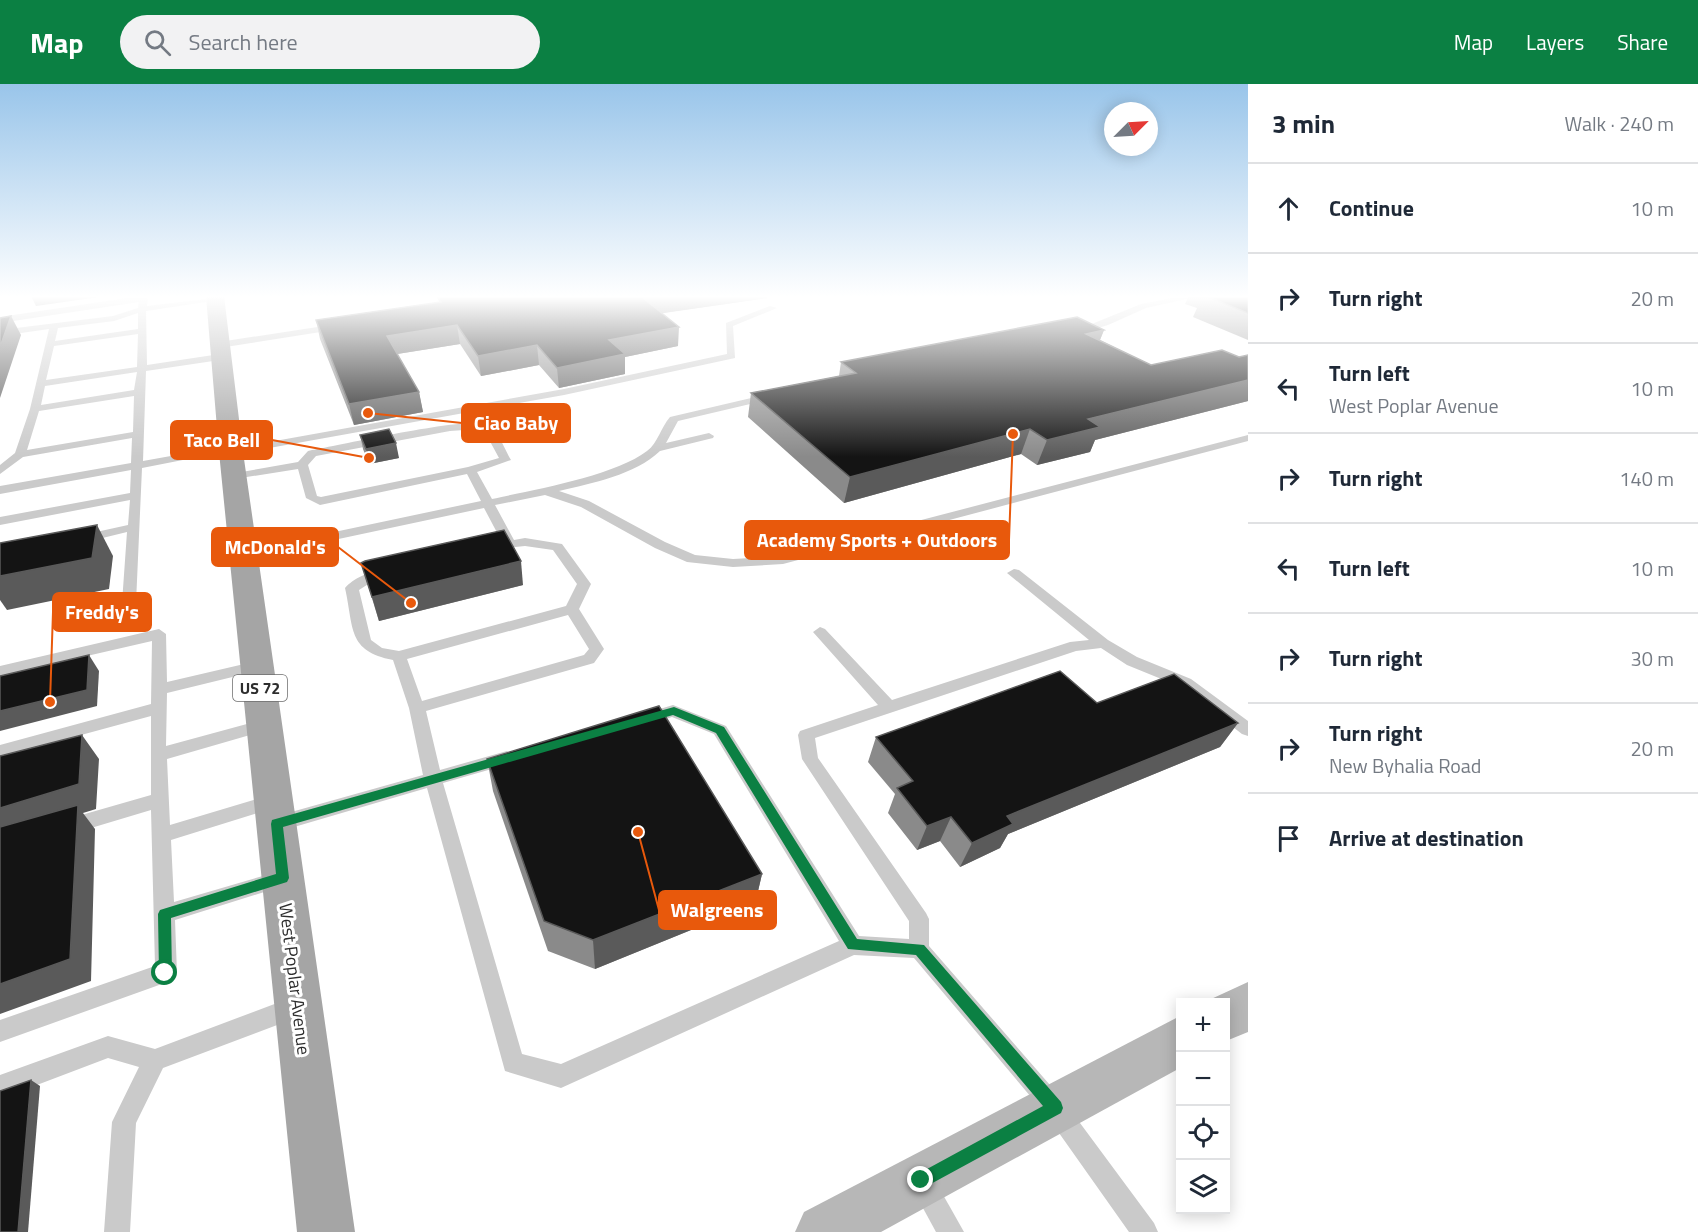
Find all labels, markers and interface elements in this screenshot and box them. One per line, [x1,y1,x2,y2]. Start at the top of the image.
search box [120,15,540,69]
text: Map [30,21,84,64]
text: Search here [189,25,298,59]
icon: search [141,26,174,59]
text: Map [1454,26,1493,58]
text: Layers [1526,26,1584,58]
text: Share [1617,26,1668,58]
north arrow [1104,102,1158,156]
text: 3 min [1272,104,1335,143]
text: Walk · 240 m [1565,108,1674,139]
text: Continue [1329,191,1414,225]
icon: ahead [1272,192,1305,225]
text: 10 m [1630,193,1674,224]
text: Turn right [1329,281,1423,315]
icon: right [1272,282,1305,315]
text: 20 m [1630,283,1674,314]
text: Turn left [1329,356,1410,390]
icon: left [1272,372,1305,405]
text: 10 m [1630,373,1674,404]
text: West Poplar Avenue [1329,390,1499,421]
callout: Ciao Baby [462,404,570,442]
text: Ciao Baby [474,407,558,438]
callout: Taco Bell [171,421,272,459]
text: Taco Bell [184,424,260,455]
text: Turn right [1329,461,1423,495]
icon: right [1272,462,1305,495]
text: 140 m [1619,463,1674,494]
callout: Academy Sports + Outdoors [745,521,1009,559]
text: Academy Sports + Outdoors [757,524,997,555]
callout: McDonald's [212,528,338,566]
text: McDonald's [224,531,326,562]
text: Turn left [1329,551,1410,585]
icon: left [1272,552,1305,585]
text: 10 m [1630,553,1674,584]
callout: Freddy's [53,593,151,631]
text: Freddy's [65,596,139,627]
text: Turn right [1329,641,1423,675]
icon: right [1272,642,1305,675]
text: 30 m [1630,643,1674,674]
road number: US 72 [233,675,287,701]
text: Turn right [1329,716,1423,750]
icon: right [1272,732,1305,765]
text: 20 m [1630,733,1674,764]
text: New Byhalia Road [1329,750,1481,781]
text: Arrive at destination [1329,821,1524,855]
icon: arrive [1272,822,1305,855]
callout: Walgreens [659,891,776,929]
text: Walgreens [671,894,763,925]
street label: West Poplar Avenue [272,902,318,1056]
route start [151,959,177,985]
map controls [1176,998,1230,1214]
button: + [1176,998,1230,1052]
button: − [1176,1052,1230,1106]
button: locate [1176,1106,1230,1160]
button: layers [1176,1160,1230,1214]
route end [907,1166,933,1192]

